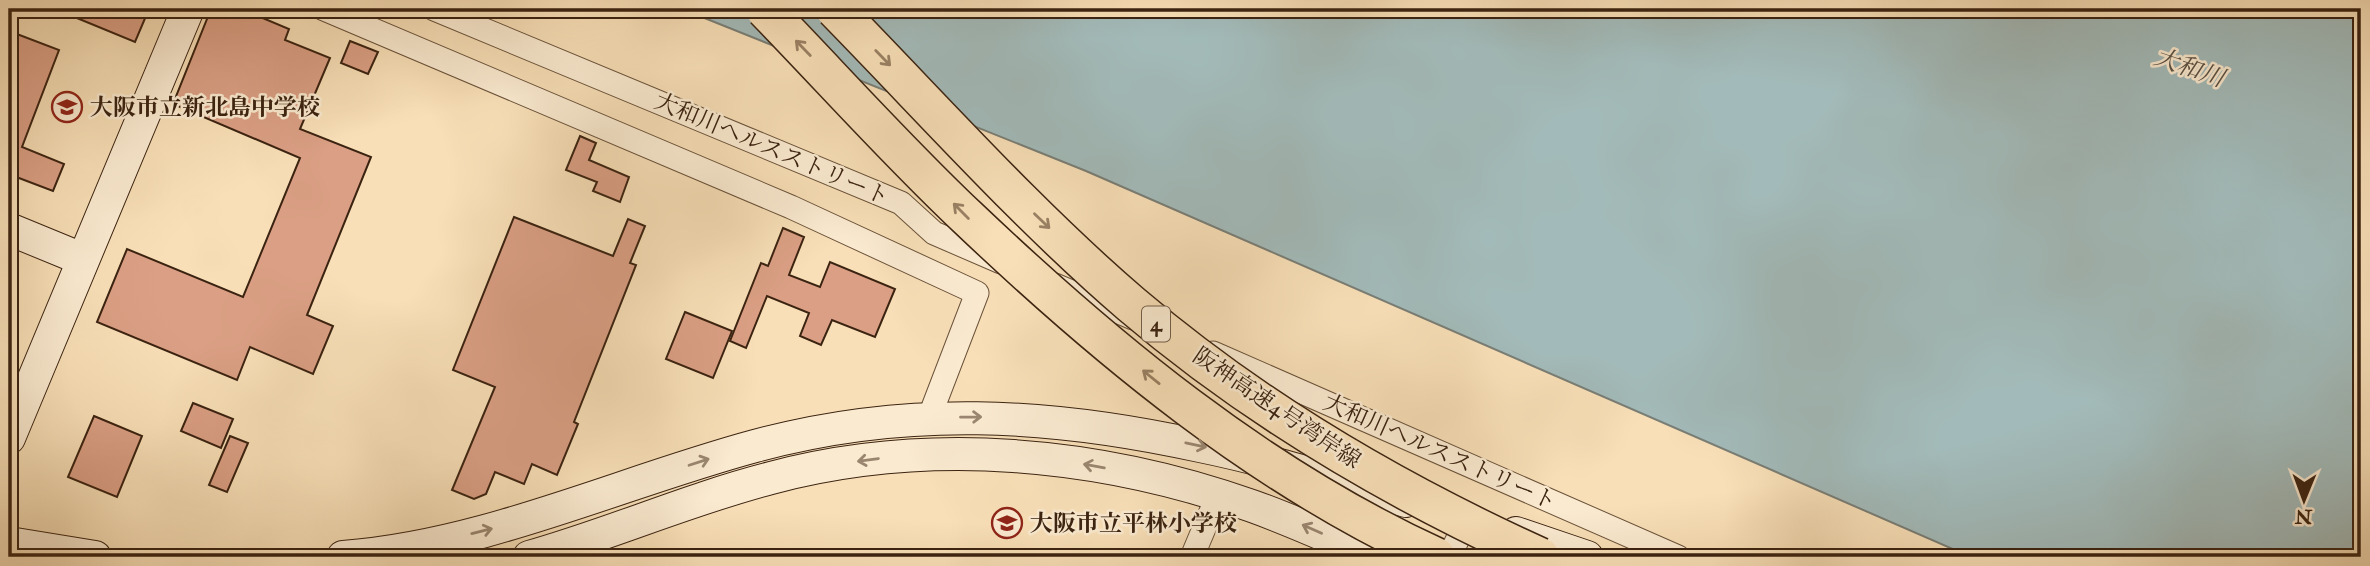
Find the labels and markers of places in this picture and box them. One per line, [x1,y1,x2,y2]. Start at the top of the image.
school or university icon: 大阪市立新北島中学校 [50,90,84,124]
place label: 大阪市立新北島中学校 [90,93,320,122]
school or university icon: 大阪市立平林小学校 [990,506,1024,540]
place label: 大阪市立平林小学校 [1030,509,1237,538]

